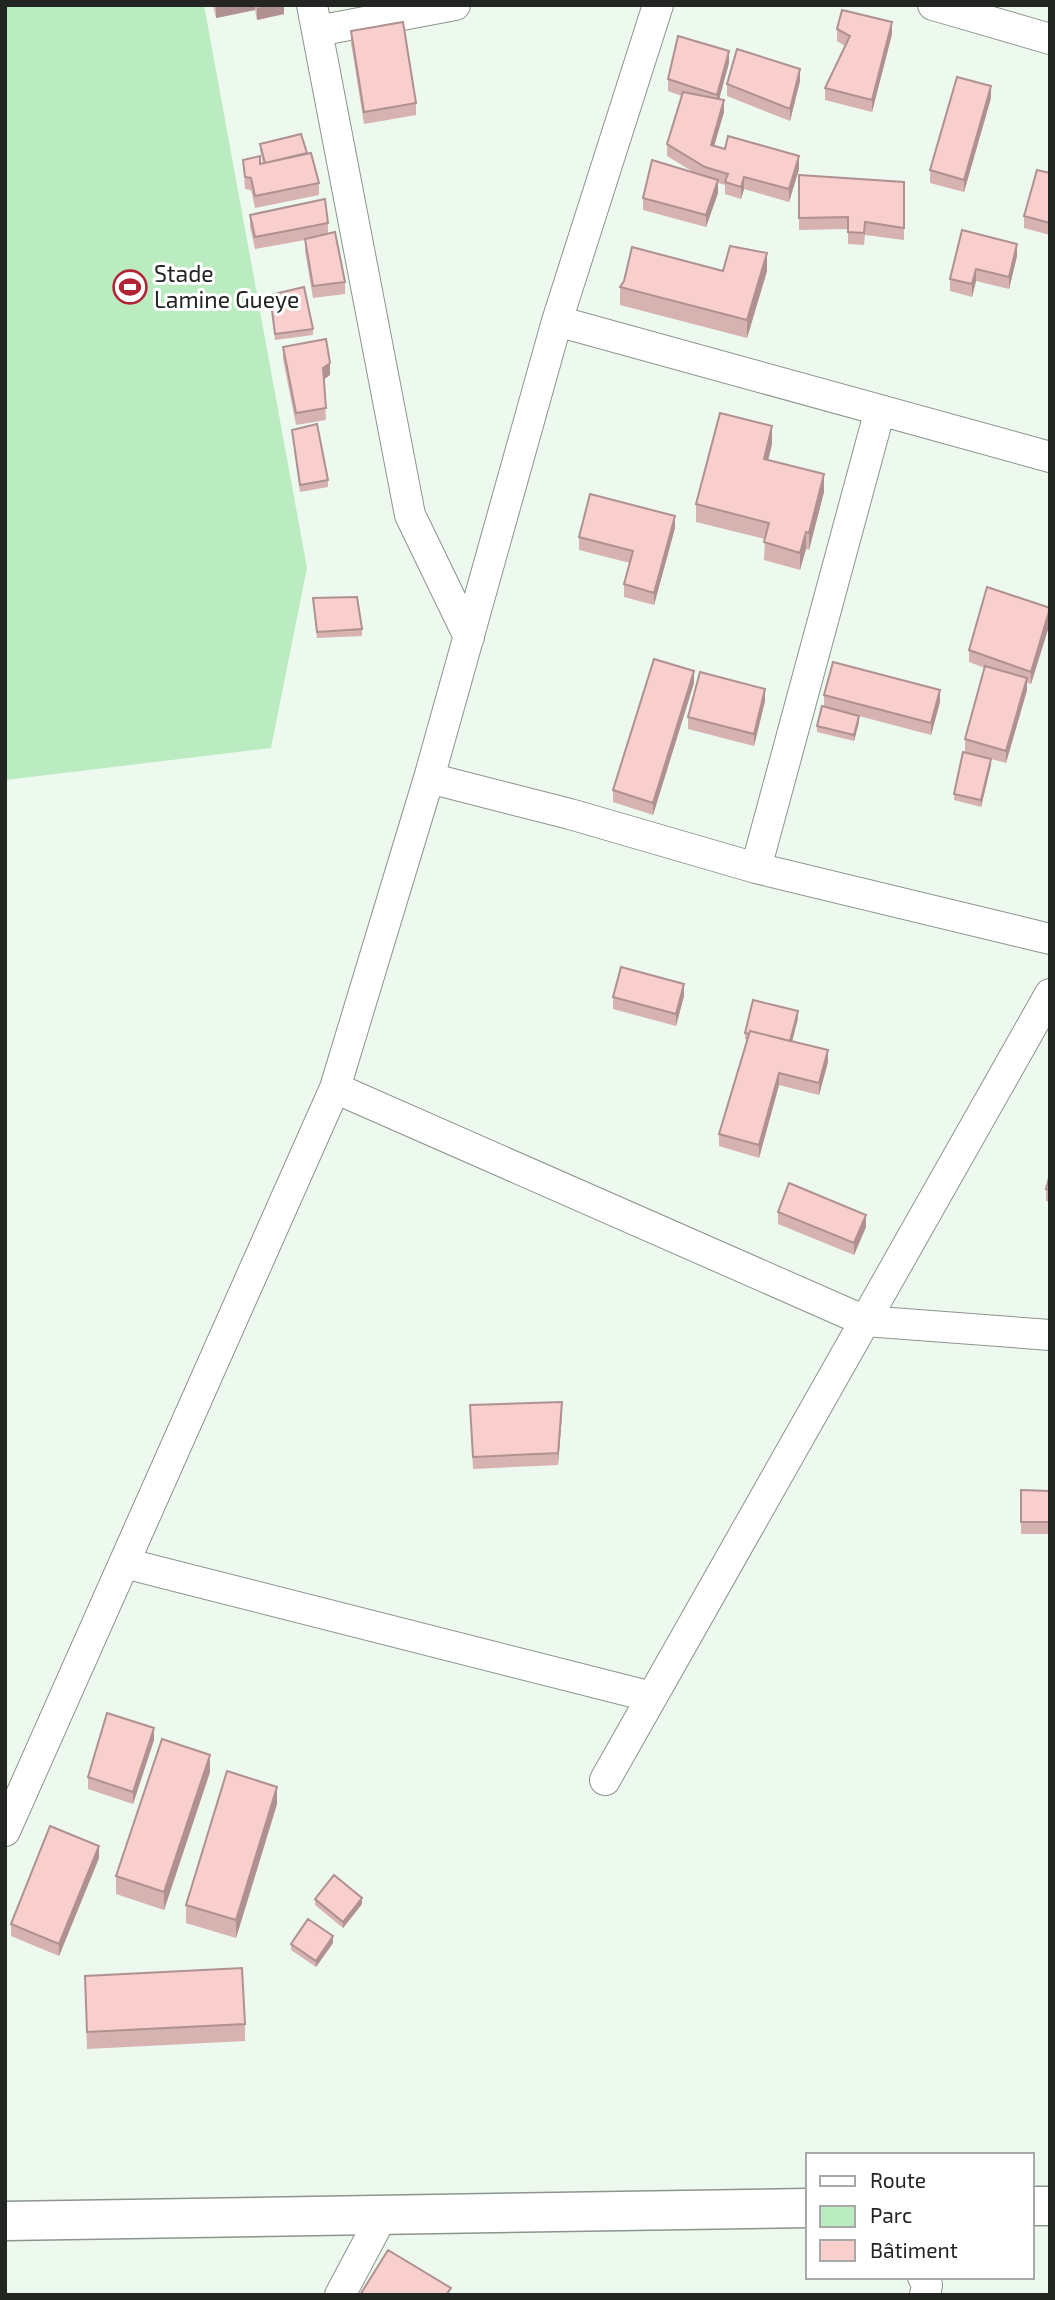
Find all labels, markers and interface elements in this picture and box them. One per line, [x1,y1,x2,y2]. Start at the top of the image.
place label: Stade Lamine Gueye [154,259,299,313]
sports icon: Stade Lamine Gueye [111,268,149,306]
legend [806,2153,1034,2279]
text: Route [870,2167,926,2192]
text: Parc [870,2202,912,2227]
text: Bâtiment [870,2237,958,2262]

